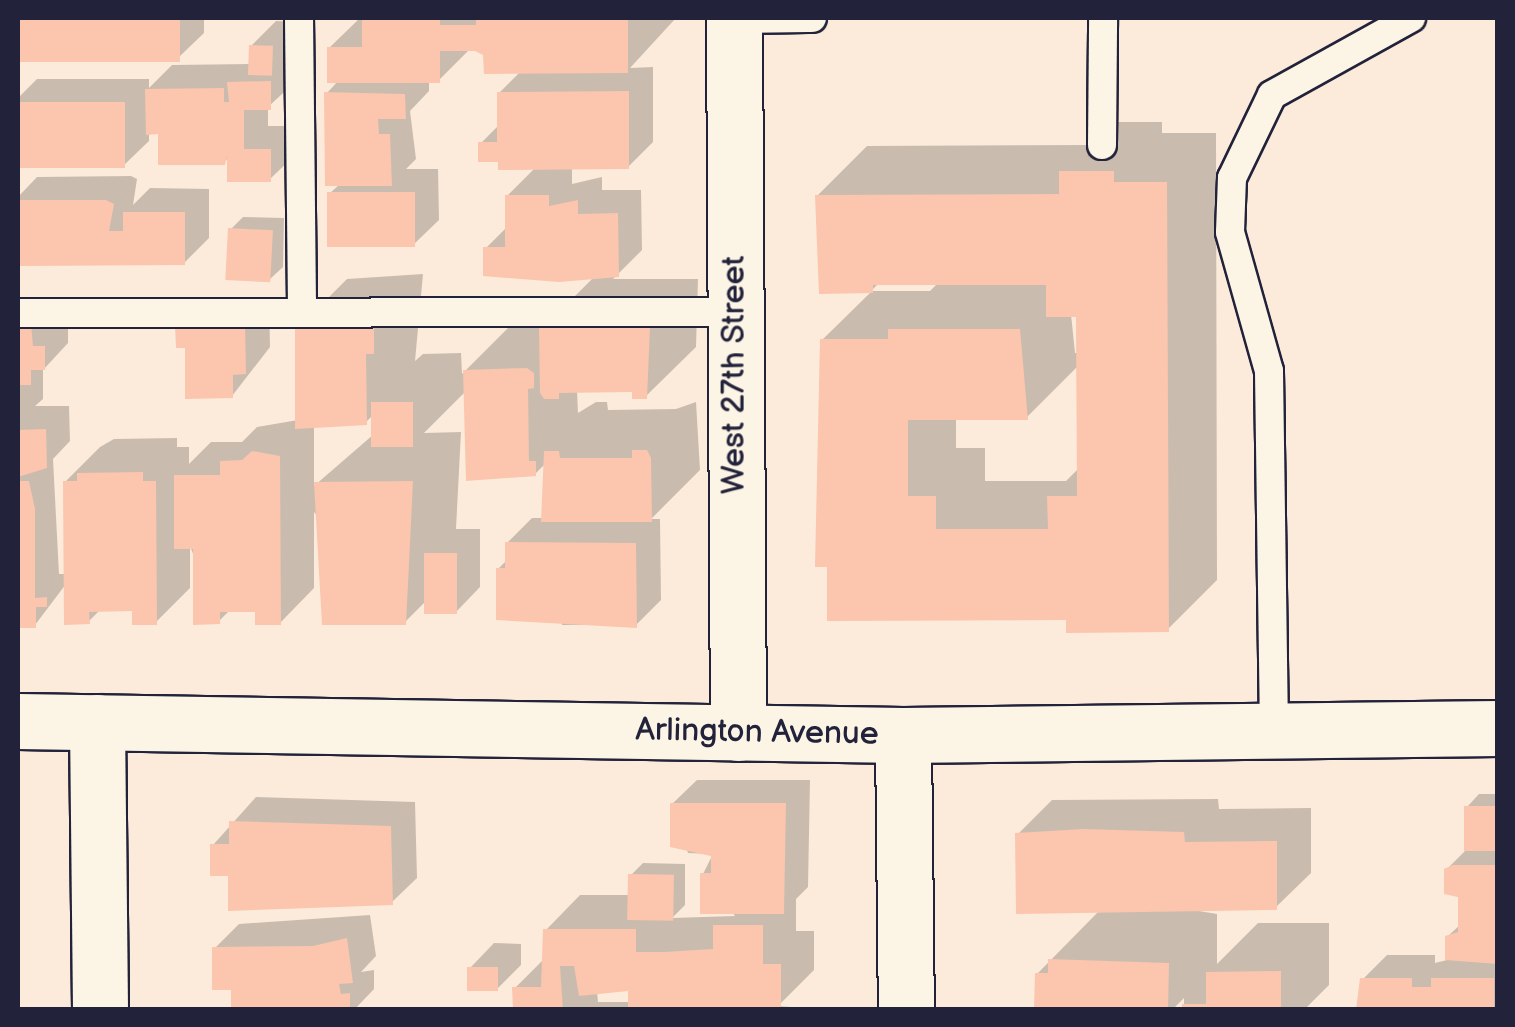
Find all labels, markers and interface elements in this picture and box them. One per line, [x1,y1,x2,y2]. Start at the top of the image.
street label: West 27th Street [716,255,754,495]
street label: Arlington Avenue [635,712,879,754]

